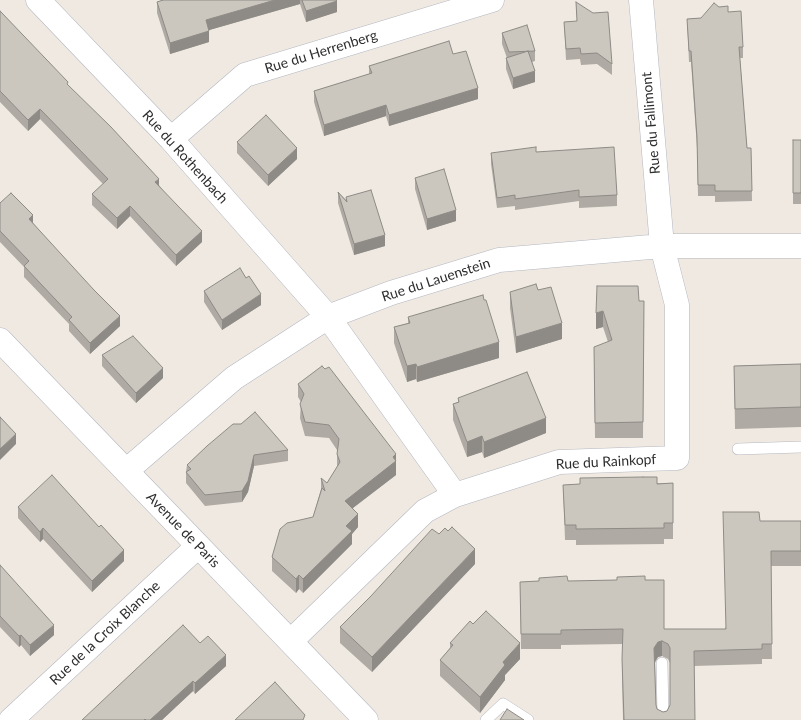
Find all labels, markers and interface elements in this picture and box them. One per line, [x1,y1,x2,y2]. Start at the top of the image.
street label: Rue du Herrenberg [263,27,379,77]
street label: Rue du Fallimont [638,71,664,175]
street label: Rue du Rothenbach [139,107,231,207]
street label: Rue du Lauenstein [380,255,492,305]
street label: Rue du Rainkopf [555,451,657,473]
street label: Avenue de Paris [143,489,223,571]
street label: Rue de la Croix Blanche [46,577,164,689]

